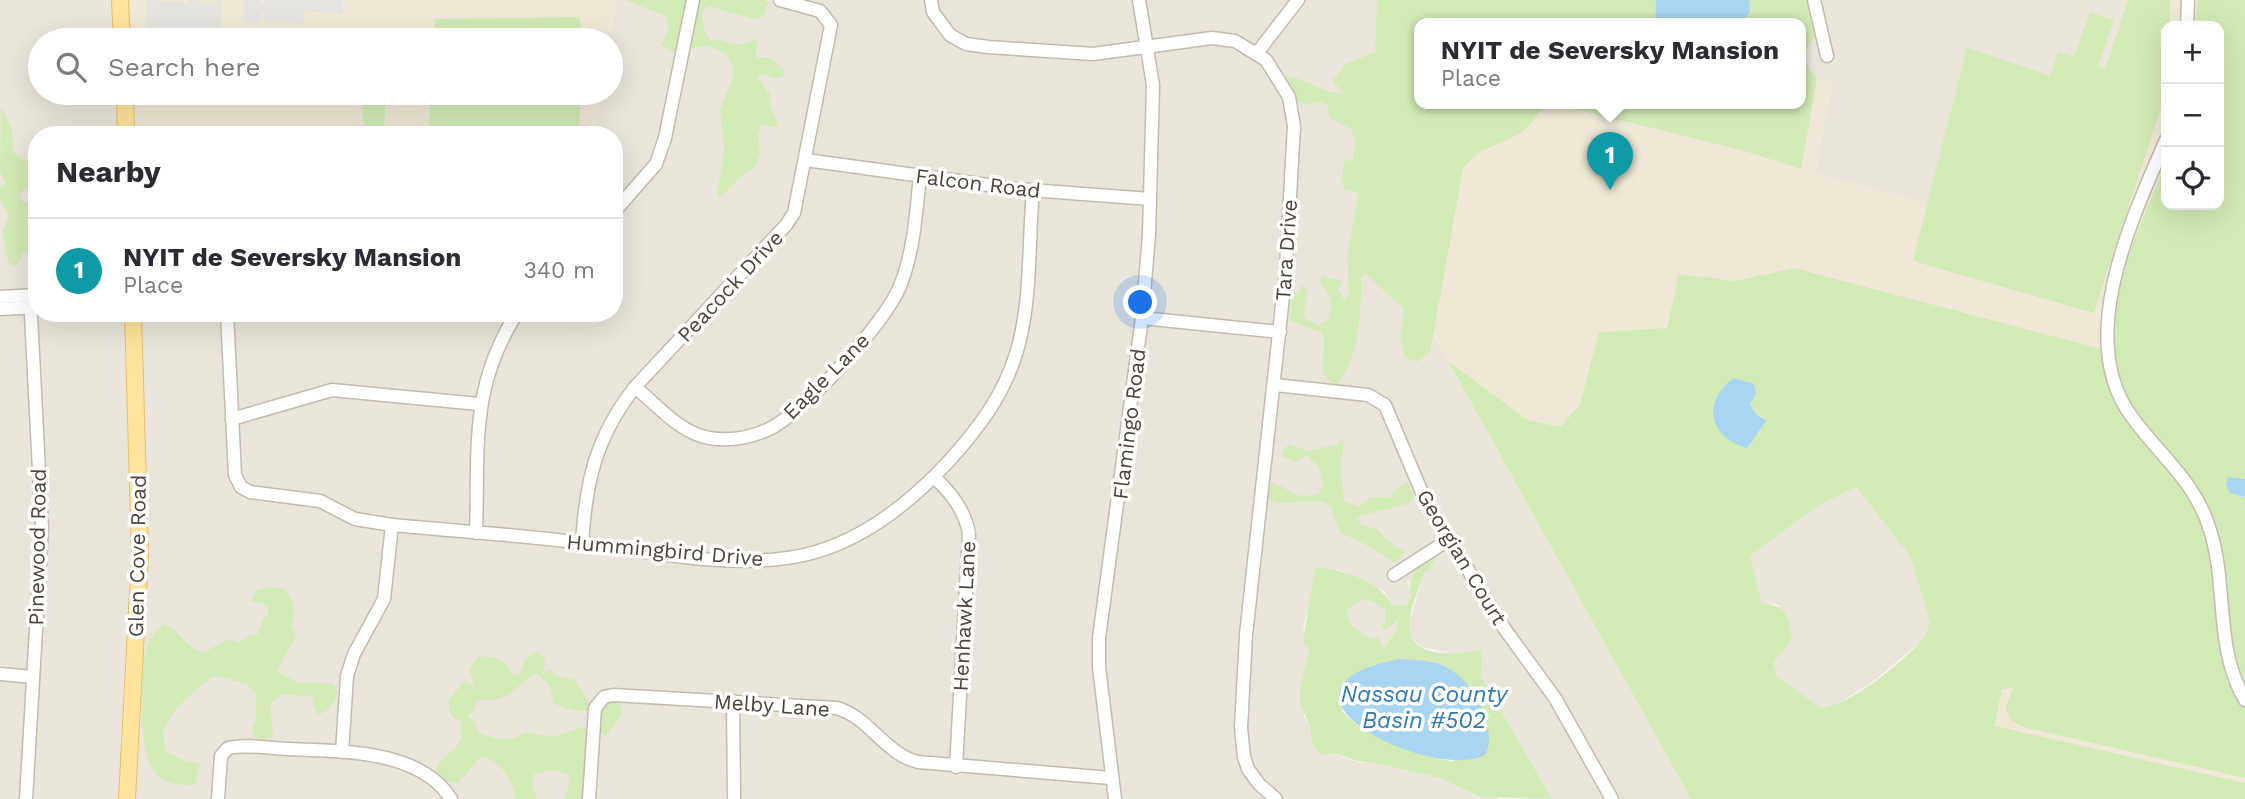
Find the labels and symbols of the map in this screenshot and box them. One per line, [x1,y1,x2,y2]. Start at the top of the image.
pin: 1 [1587,132,1633,190]
street label: Falcon Road [914,163,1042,203]
street label: Tara Drive [1270,198,1302,302]
street label: Peacock Drive [672,225,788,347]
your location [1123,285,1157,319]
street label: Eagle Lane [778,328,874,424]
street label: Flamingo Road [1107,347,1151,501]
street label: Pinewood Road [23,468,51,626]
street label: Glen Cove Road [123,475,151,637]
street label: Georgian Court [1412,485,1512,629]
street label: Hummingbird Drive [566,529,764,571]
street label: Henhawk Lane [948,540,980,692]
water label: Nassau County Basin #502 [1341,681,1509,734]
street label: Melby Lane [713,688,831,722]

